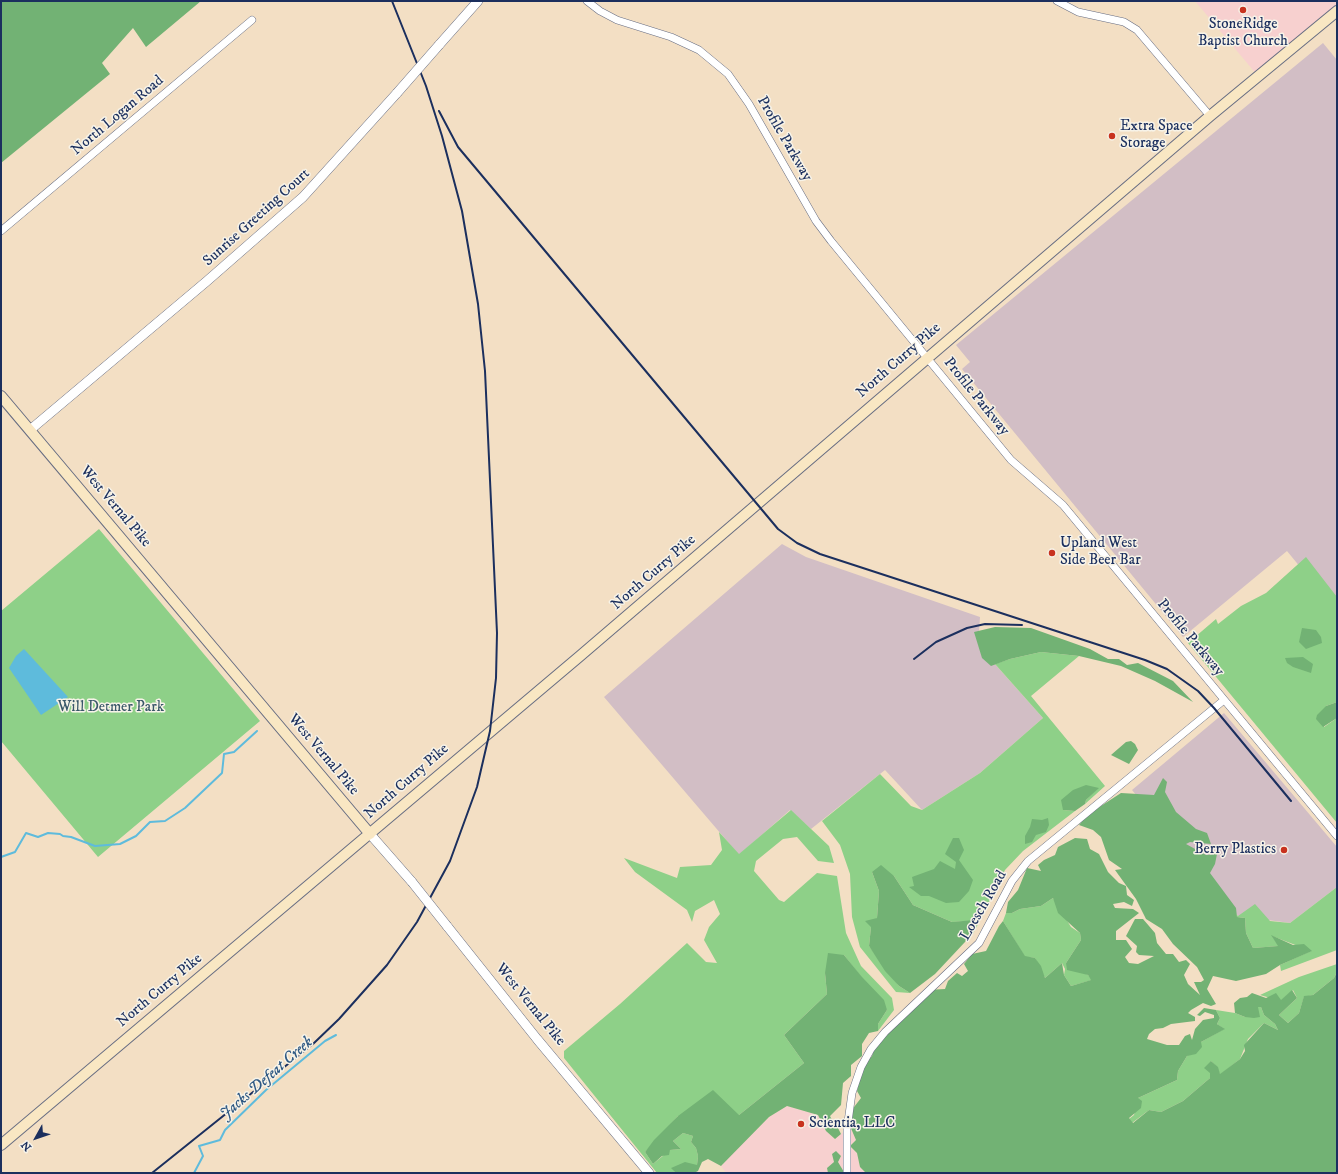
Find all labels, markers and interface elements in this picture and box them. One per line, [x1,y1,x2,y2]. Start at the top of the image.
marker: StoneRidge Baptist Church [1238,5,1248,15]
place label: StoneRidge Baptist Church [1198,16,1288,51]
street label: North Logan Road [68,72,168,160]
street label: Profile Parkway [752,93,816,185]
place label: Extra Space Storage [1120,118,1192,153]
marker: Extra Space Storage [1107,131,1117,141]
street label: Sunrise Greeting Court [200,165,314,271]
street label: North Curry Pike [853,320,945,402]
street label: Profile Parkway [939,354,1013,440]
street label: West Vernal Pike [76,463,154,551]
street label: North Curry Pike [608,532,700,614]
place label: Upland West Side Beer Bar [1060,535,1141,570]
marker: Upland West Side Beer Bar [1047,548,1057,558]
street label: Profile Parkway [1153,596,1227,680]
park label: Will Detmer Park [58,699,164,717]
street label: West Vernal Pike [284,711,362,799]
street label: North Curry Pike [361,741,453,823]
place label: Berry Plastics [1194,841,1276,859]
marker: Berry Plastics [1279,845,1289,855]
street label: Loesch Road [957,868,1011,944]
street label: North Curry Pike [114,950,206,1032]
street label: West Vernal Pike [491,960,569,1050]
water label: Jacks Defeat Creek [217,1033,317,1125]
place label: Scientia, LLC [809,1115,895,1133]
north arrow [16,1118,56,1158]
marker: Scientia, LLC [796,1119,806,1129]
text: N [19,1138,35,1154]

